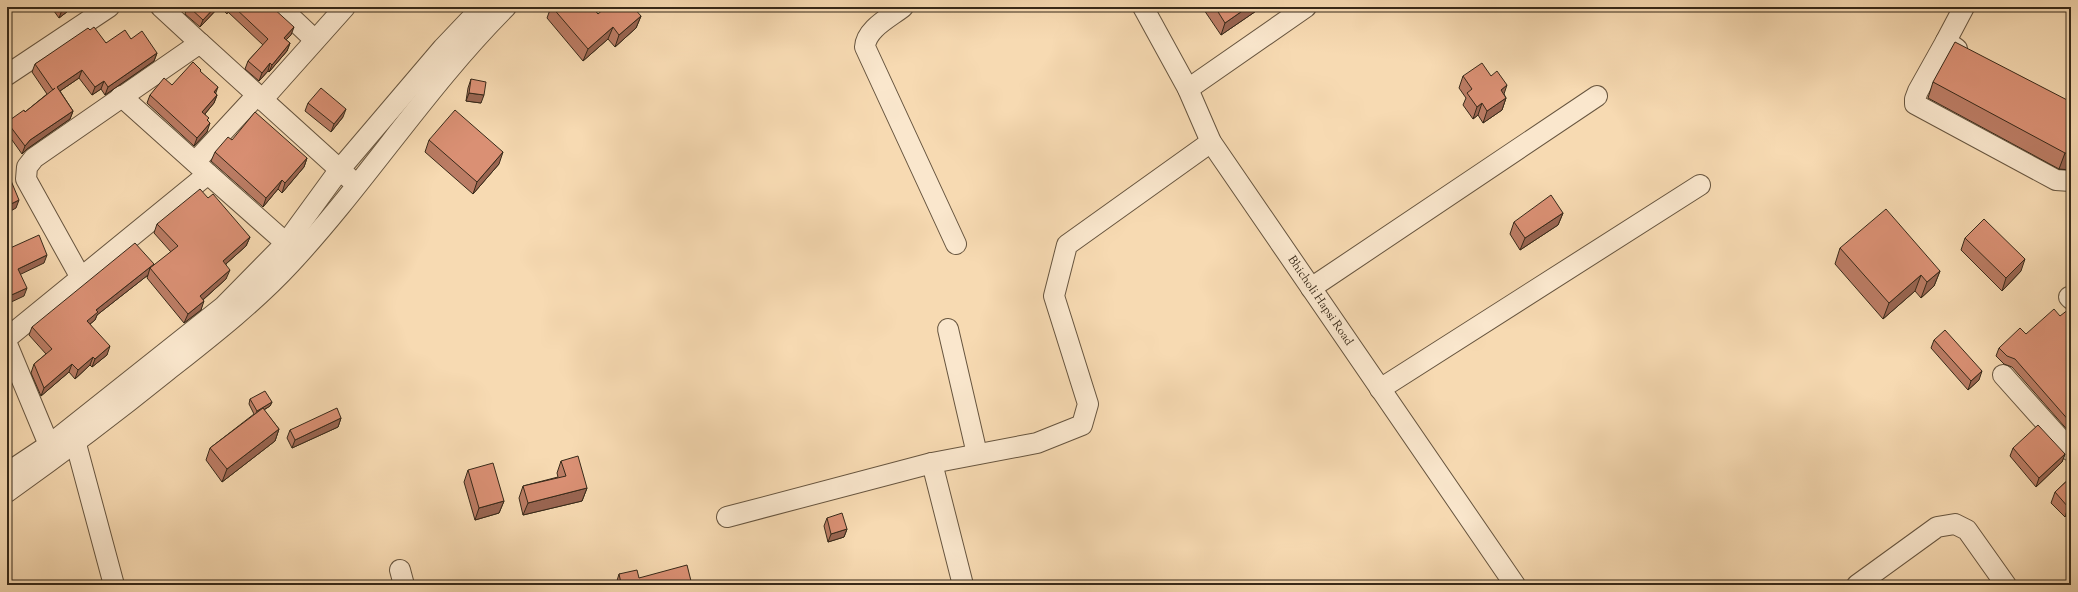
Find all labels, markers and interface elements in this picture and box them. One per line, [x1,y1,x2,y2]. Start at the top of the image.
street label: Bhicholi Hapsi Road [1283,252,1357,350]

